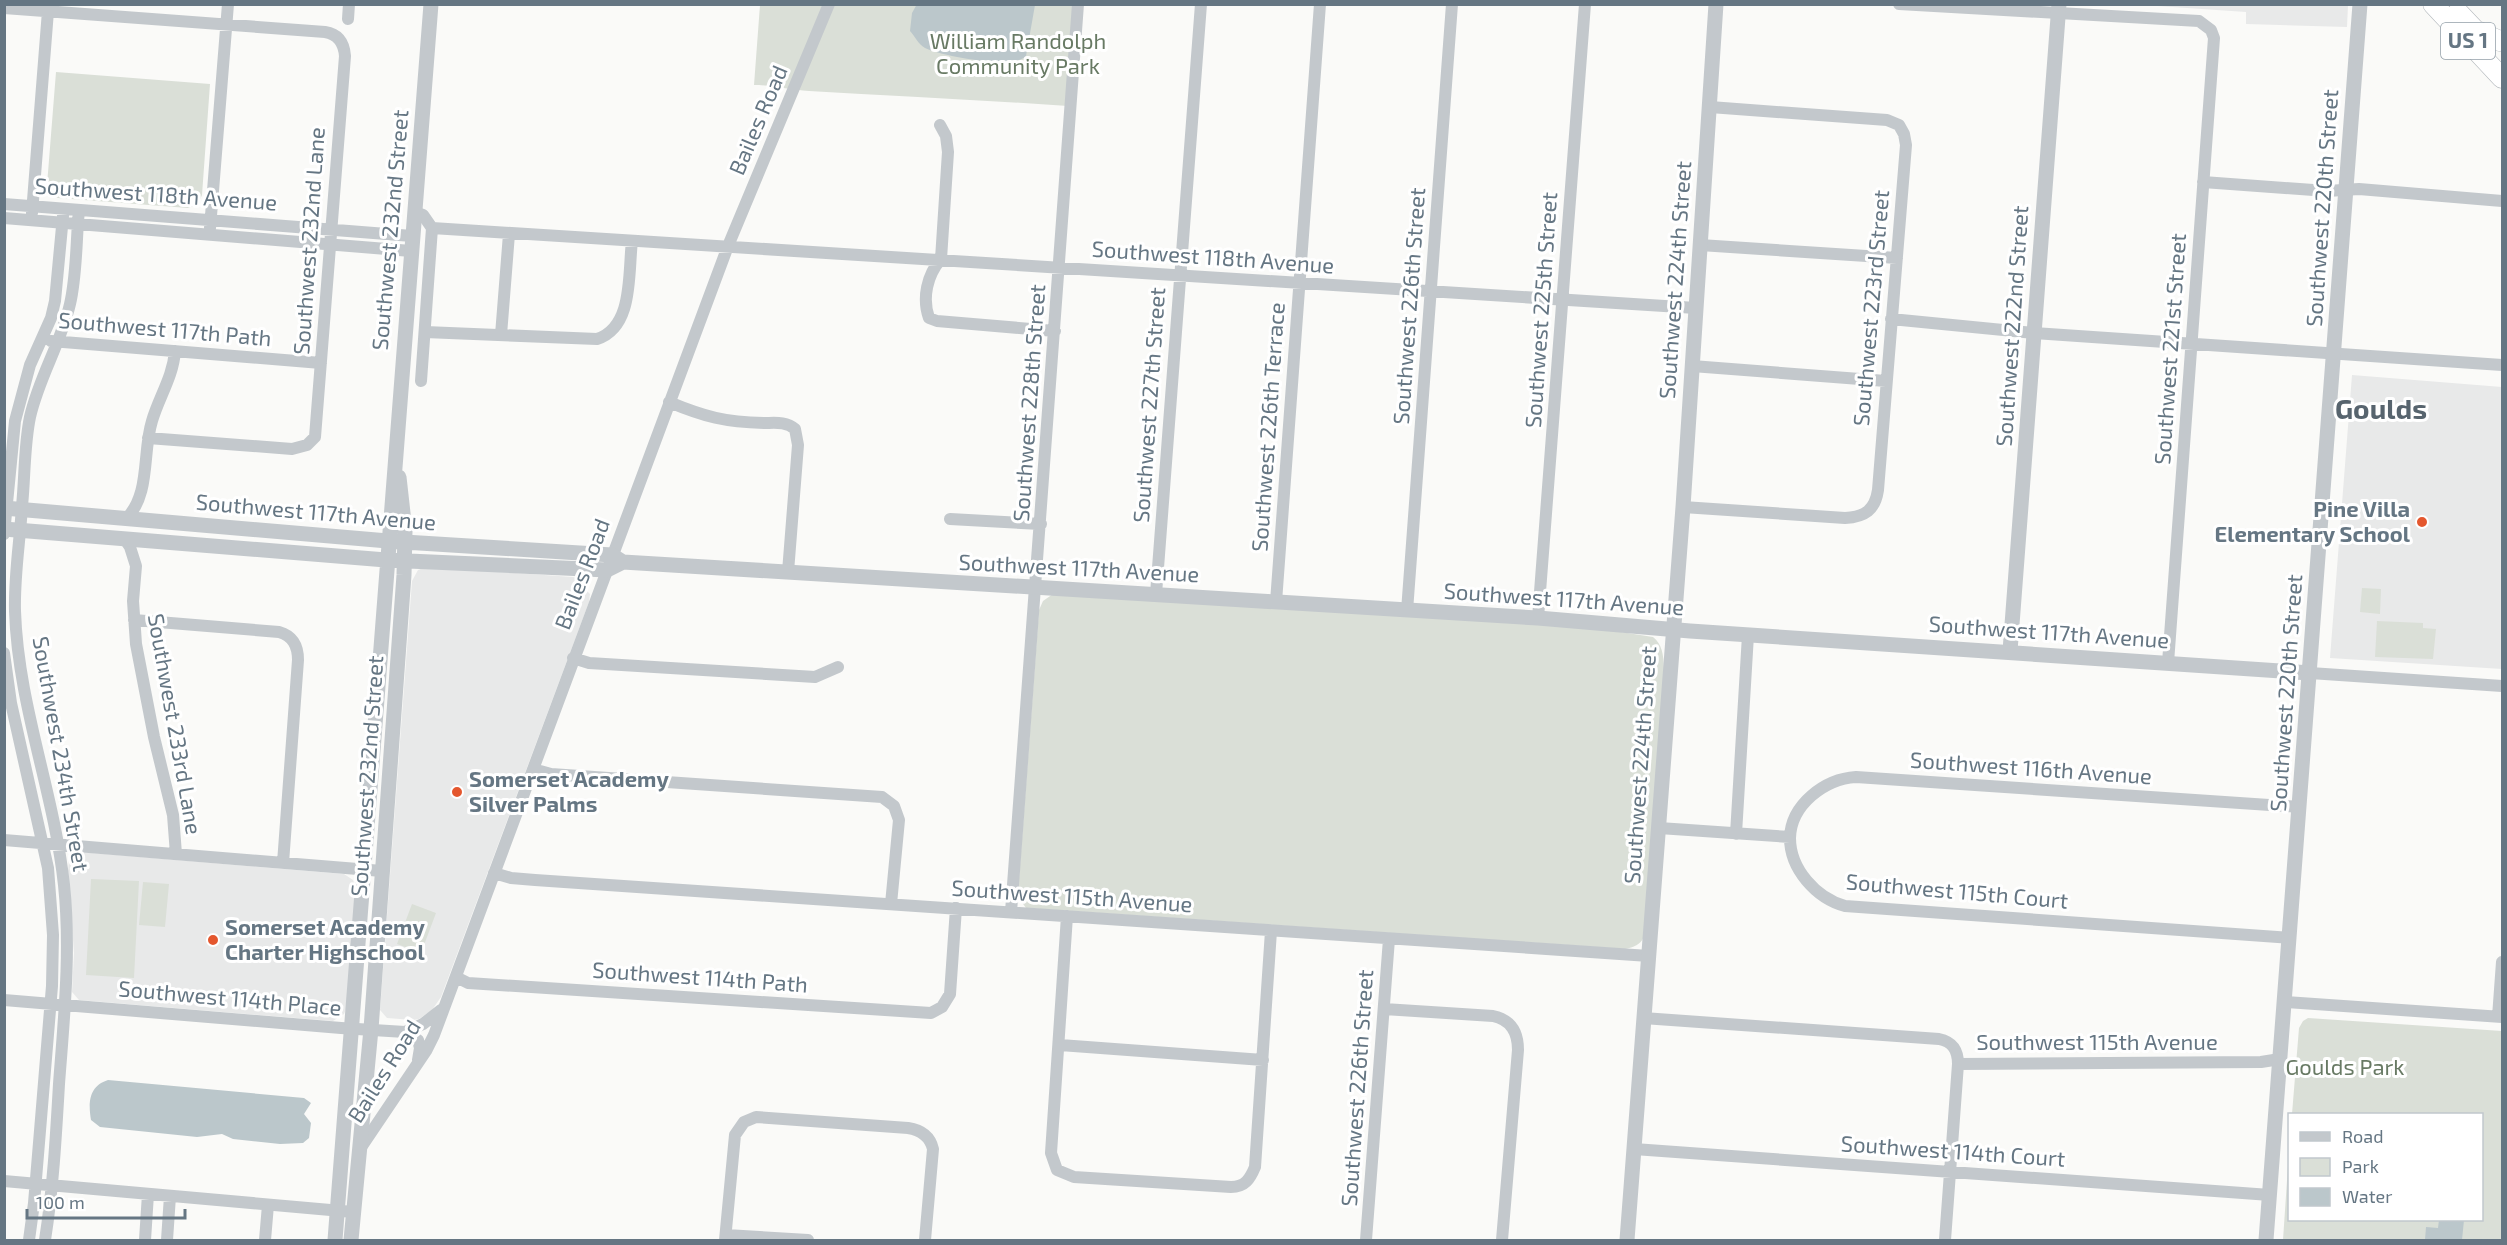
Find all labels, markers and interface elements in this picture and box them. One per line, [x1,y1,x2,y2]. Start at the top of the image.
road number: US 1 [2441,23,2495,59]
park label: William Randolph Community Park [930,27,1106,78]
street label: Bailes Road [722,61,792,178]
street label: Southwest 220th Street [2300,88,2342,328]
street label: Southwest 232nd Street [366,109,412,351]
street label: Southwest 232nd Lane [287,126,329,356]
street label: Southwest 224th Street [1653,160,1695,400]
street label: Southwest 118th Avenue [34,172,278,214]
street label: Southwest 226th Street [1387,187,1429,425]
street label: Southwest 223rd Street [1847,189,1893,427]
street label: Southwest 225th Street [1519,191,1561,429]
street label: Southwest 222nd Street [1990,205,2032,447]
street label: Southwest 221st Street [2148,232,2190,466]
street label: Southwest 118th Avenue [1091,235,1335,277]
street label: Southwest 228th Street [1007,283,1049,523]
street label: Southwest 227th Street [1127,286,1169,524]
street label: Southwest 226th Terrace [1245,301,1289,553]
street label: Southwest 117th Path [57,306,273,350]
district label: Goulds [2335,391,2427,425]
street label: Southwest 117th Avenue [195,488,437,534]
place label: Pine Villa Elementary School [2214,495,2411,547]
street label: Bailes Road [548,515,614,633]
marker: Pine Villa Elementary School [2415,515,2429,529]
street label: Southwest 117th Avenue [958,548,1200,586]
street label: Southwest 220th Street [2264,573,2306,813]
street label: Southwest 117th Avenue [1443,577,1685,619]
street label: Southwest 117th Avenue [1928,610,2170,652]
street label: Southwest 233rd Lane [144,611,208,836]
street label: Southwest 234th Street [28,634,95,873]
street label: Southwest 224th Street [1618,645,1660,885]
street label: Southwest 232nd Street [345,655,387,897]
street label: Southwest 116th Avenue [1909,746,2153,788]
place label: Somerset Academy Silver Palms [469,765,669,816]
marker: Somerset Academy Silver Palms [450,785,464,799]
street label: Southwest 115th Court [1845,867,2069,913]
street label: Southwest 115th Avenue [951,874,1193,916]
place label: Somerset Academy Charter Highschool [225,913,426,964]
marker: Somerset Academy Charter Highschool [206,933,220,947]
street label: Southwest 114th Path [591,955,809,997]
street label: Southwest 226th Street [1335,969,1377,1207]
street label: Southwest 114th Place [117,974,343,1020]
street label: Bailes Road [341,1014,425,1127]
street label: Southwest 115th Avenue [1976,1028,2218,1054]
park label: Goulds Park [2285,1053,2405,1079]
legend [2288,1113,2483,1221]
text: Road [2342,1125,2383,1147]
street label: Southwest 114th Court [1840,1129,2066,1171]
text: Park [2342,1155,2379,1177]
scale bar [27,1182,184,1220]
text: Water [2342,1185,2392,1207]
text: 100 m [36,1191,85,1213]

